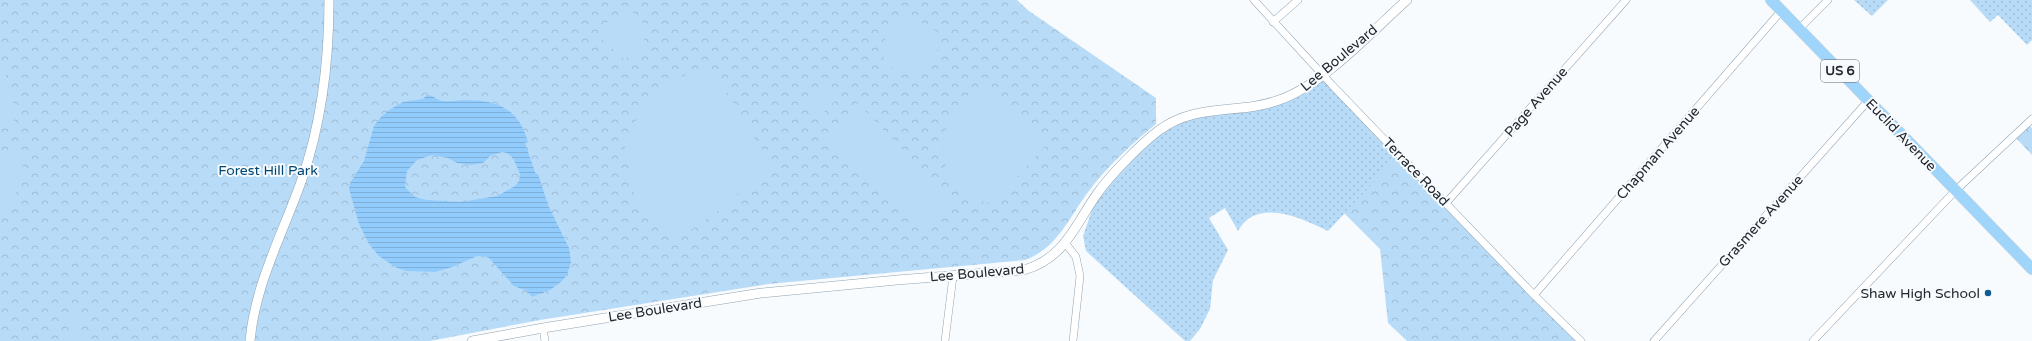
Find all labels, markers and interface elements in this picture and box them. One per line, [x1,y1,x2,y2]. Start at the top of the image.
street label: Lee Boulevard [1297,21,1381,95]
road number: US 6 [1821,60,1859,82]
street label: Page Avenue [1501,63,1571,141]
street label: Euclid Avenue [1862,95,1940,175]
street label: Chapman Avenue [1613,103,1703,203]
street label: Terrace Road [1379,134,1453,210]
park label: Forest Hill Park [218,162,318,179]
street label: Grasmere Avenue [1715,171,1807,271]
street label: Lee Boulevard [929,260,1025,286]
place label: Shaw High School [1860,285,1980,302]
marker: Shaw High School [1983,288,1993,298]
street label: Lee Boulevard [607,294,703,326]

